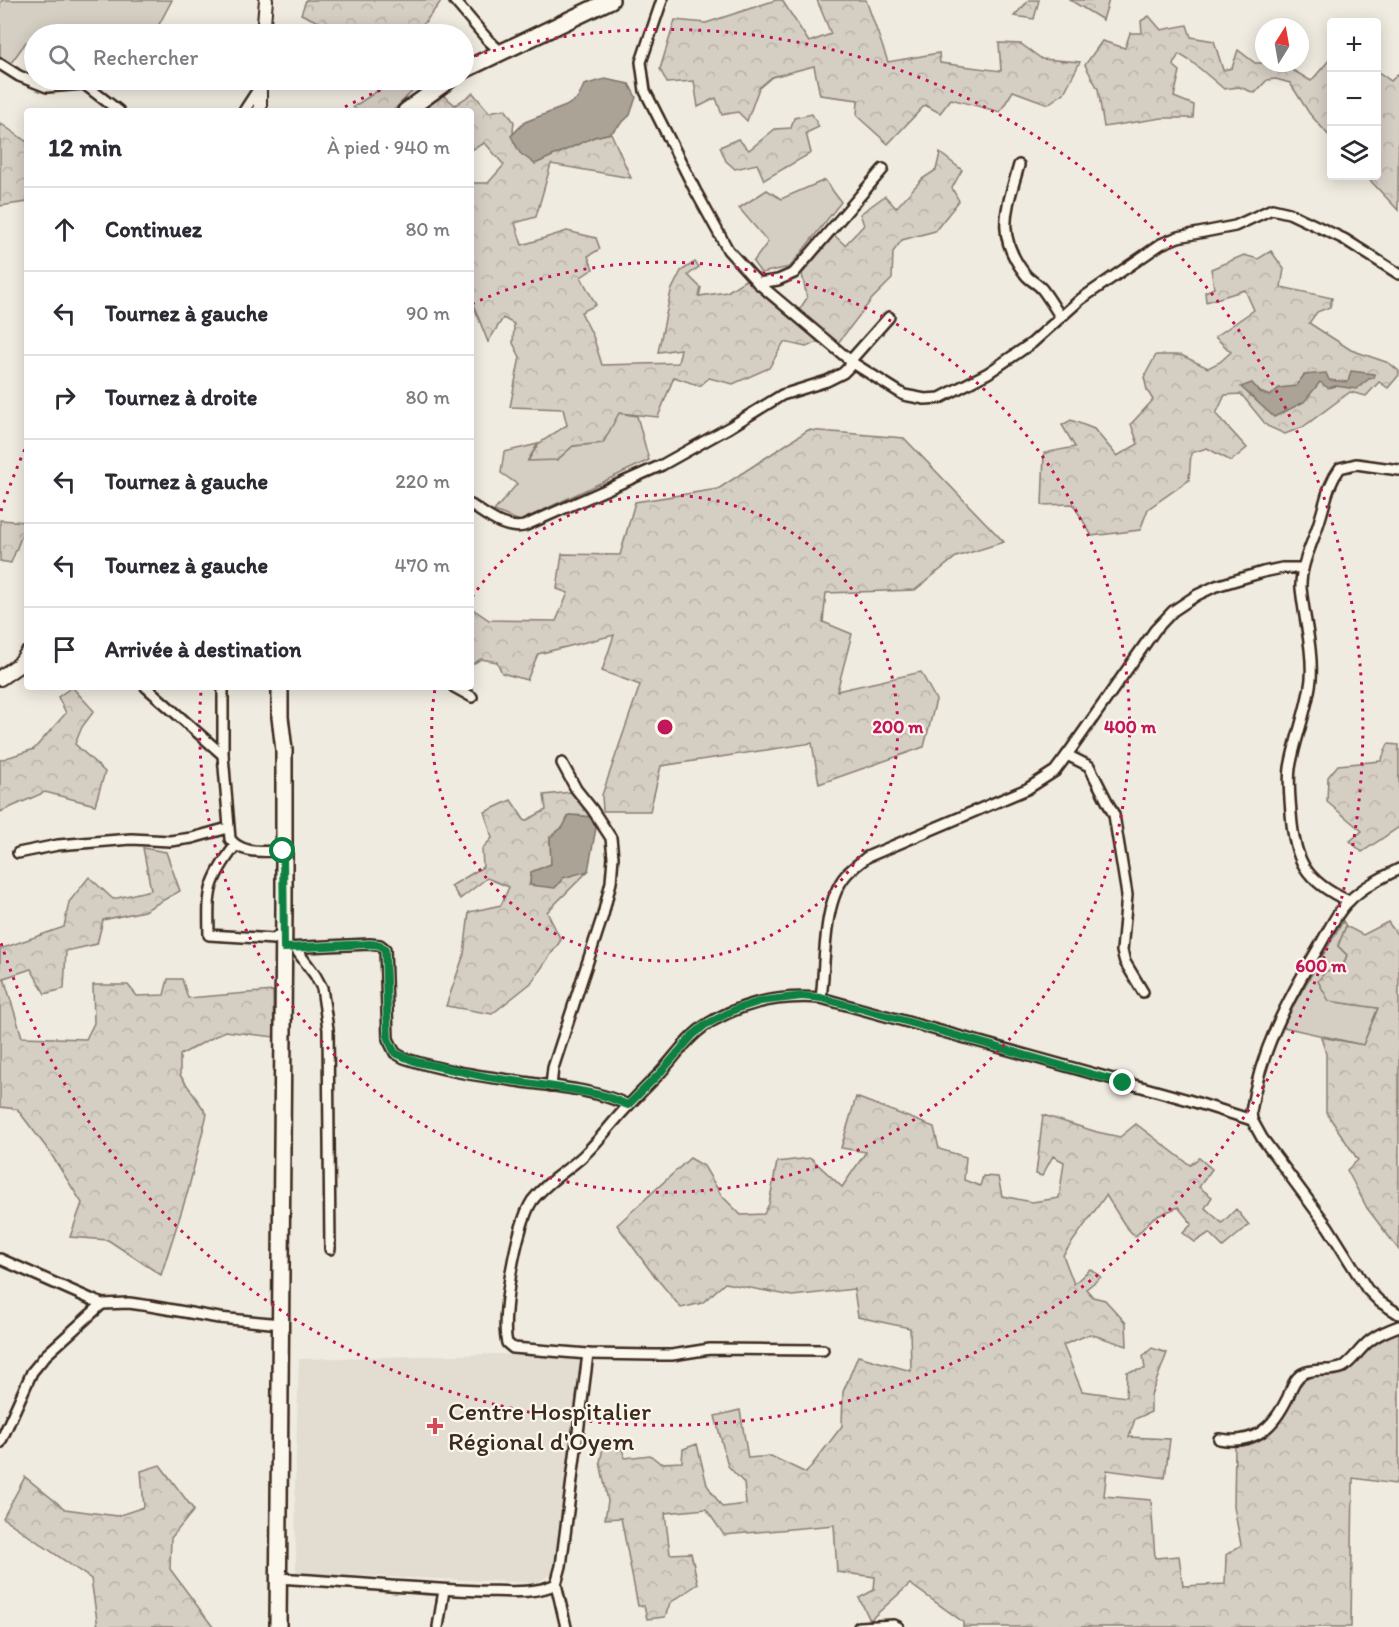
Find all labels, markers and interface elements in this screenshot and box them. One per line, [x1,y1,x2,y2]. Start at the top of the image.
north arrow [1255,18,1309,72]
map controls [1327,18,1381,180]
button: + [1327,18,1381,72]
search box [24,24,474,90]
icon: search [45,41,78,74]
text: Rechercher [93,44,198,71]
button: − [1327,72,1381,126]
button: layers [1327,126,1381,180]
text: 12 min [48,131,122,163]
text: À pied · 940 m [327,135,450,159]
icon: ahead [48,213,81,246]
text: Continuez [105,216,202,243]
text: 80 m [405,217,450,241]
icon: left [48,297,81,330]
text: Tournez à gauche [105,300,268,327]
text: 90 m [406,301,450,325]
icon: right [48,381,81,414]
text: Tournez à droite [105,384,257,411]
text: 80 m [405,385,450,409]
icon: left [48,465,81,498]
text: Tournez à gauche [105,468,268,495]
text: 220 m [395,469,450,493]
icon: left [48,549,81,582]
text: Tournez à gauche [105,552,268,579]
text: 470 m [394,553,450,577]
icon: arrive [48,633,81,666]
text: Arrivée à destination [105,636,301,663]
text: 200 m [873,716,924,738]
text: 400 m [1104,716,1157,738]
centre of rings [655,717,675,737]
route start [269,837,295,863]
text: 600 m [1296,955,1347,977]
route end [1109,1069,1135,1095]
place label: Centre Hospitalier Régional d'Oyem [448,1395,651,1457]
marker: Centre Hospitalier Régional d'Oyem [426,1417,444,1435]

